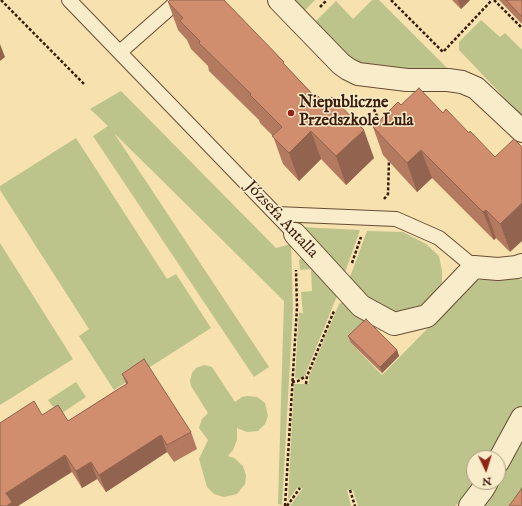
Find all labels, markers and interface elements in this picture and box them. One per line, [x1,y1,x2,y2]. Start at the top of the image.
place label: Niepubliczne Przedszkole Lula [299,94,414,132]
marker: Niepubliczne Przedszkole Lula [286,108,296,118]
street label: Józsefa Antalla [240,177,322,263]
north arrow [466,450,506,490]
text: N [482,474,492,488]

